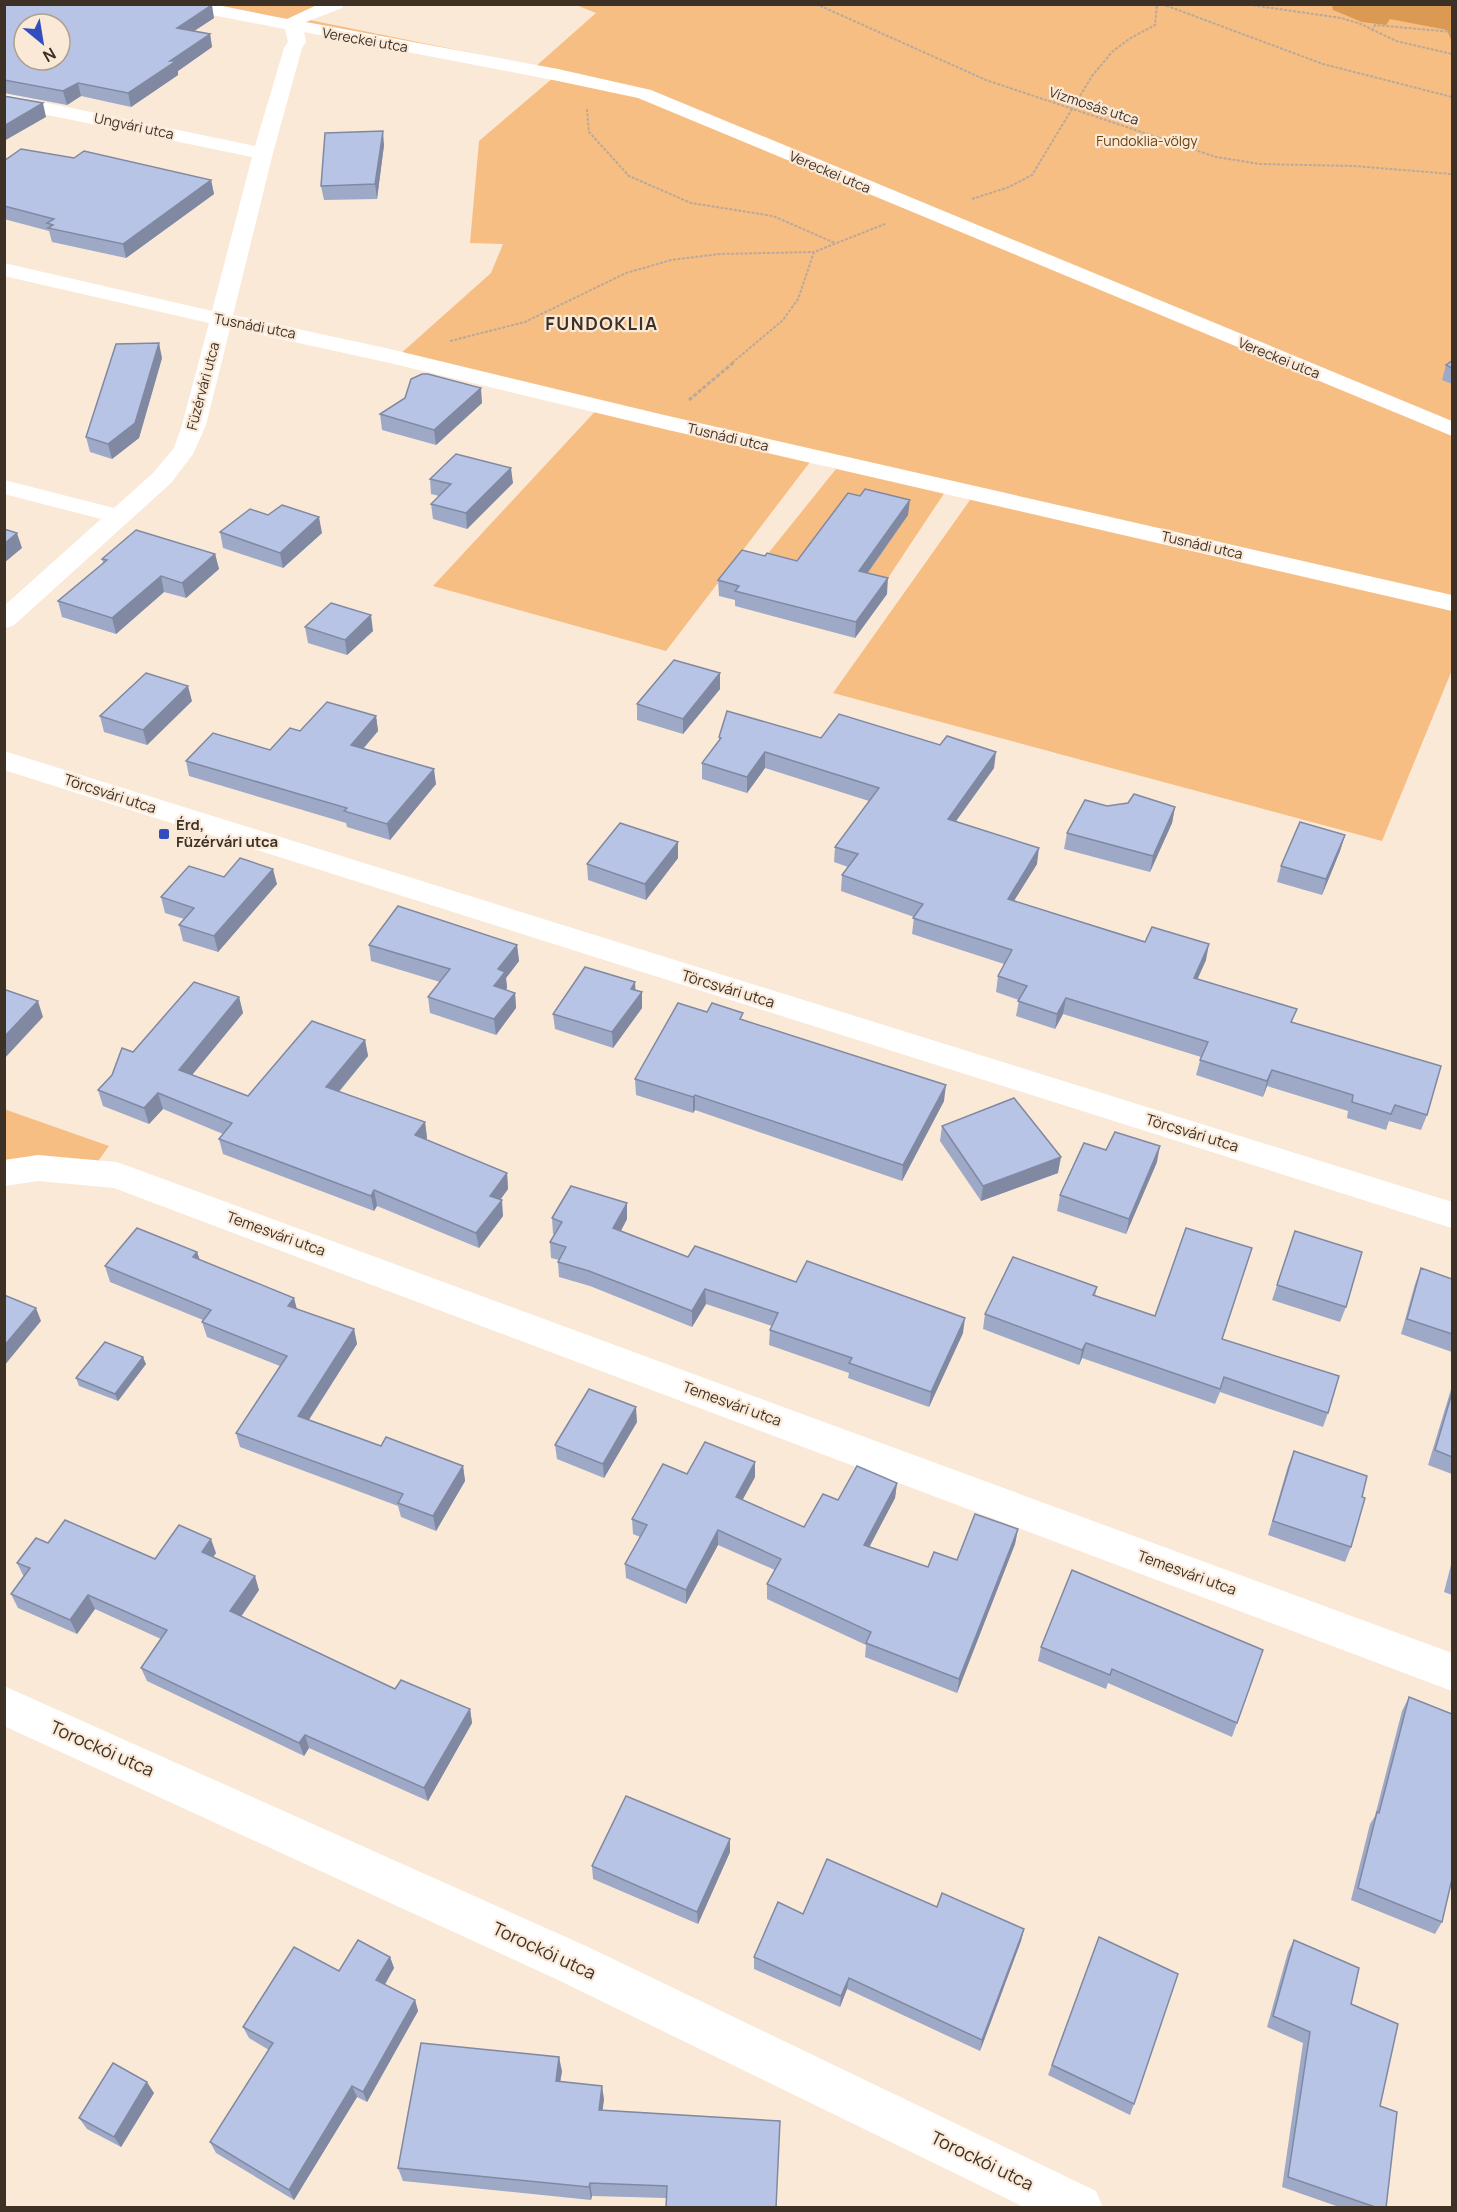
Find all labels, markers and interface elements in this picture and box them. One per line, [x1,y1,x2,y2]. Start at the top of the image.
north arrow [12,12,72,72]
street label: Vereckei utca [321,23,409,56]
text: N [39,43,60,67]
street label: Vízmosás utca [1047,82,1141,129]
street label: Ungvári utca [92,108,176,143]
park label: Fundoklia-völgy [1096,131,1198,150]
street label: Vereckei utca [787,146,874,197]
street label: Tusnádi utca [213,308,298,343]
district label: FUNDOKLIA [545,311,659,335]
street label: Vereckei utca [1235,332,1323,383]
street label: Füzérvári utca [182,340,223,432]
street label: Tusnádi utca [686,418,771,455]
street label: Tusnádi utca [1160,526,1245,563]
street label: Törcsvári utca [61,769,159,818]
place label: Érd, Füzérvári utca [176,814,278,852]
marker: Érd, Füzérvári utca [157,827,171,841]
street label: Törcsvári utca [679,964,777,1013]
street label: Törcsvári utca [1143,1108,1241,1157]
street label: Temesvári utca [224,1206,329,1261]
street label: Temesvári utca [680,1376,785,1431]
street label: Temesvári utca [1135,1545,1240,1600]
street label: Torockói utca [47,1714,158,1782]
street label: Torockói utca [489,1916,600,1985]
street label: Torockói utca [927,2125,1038,2195]

